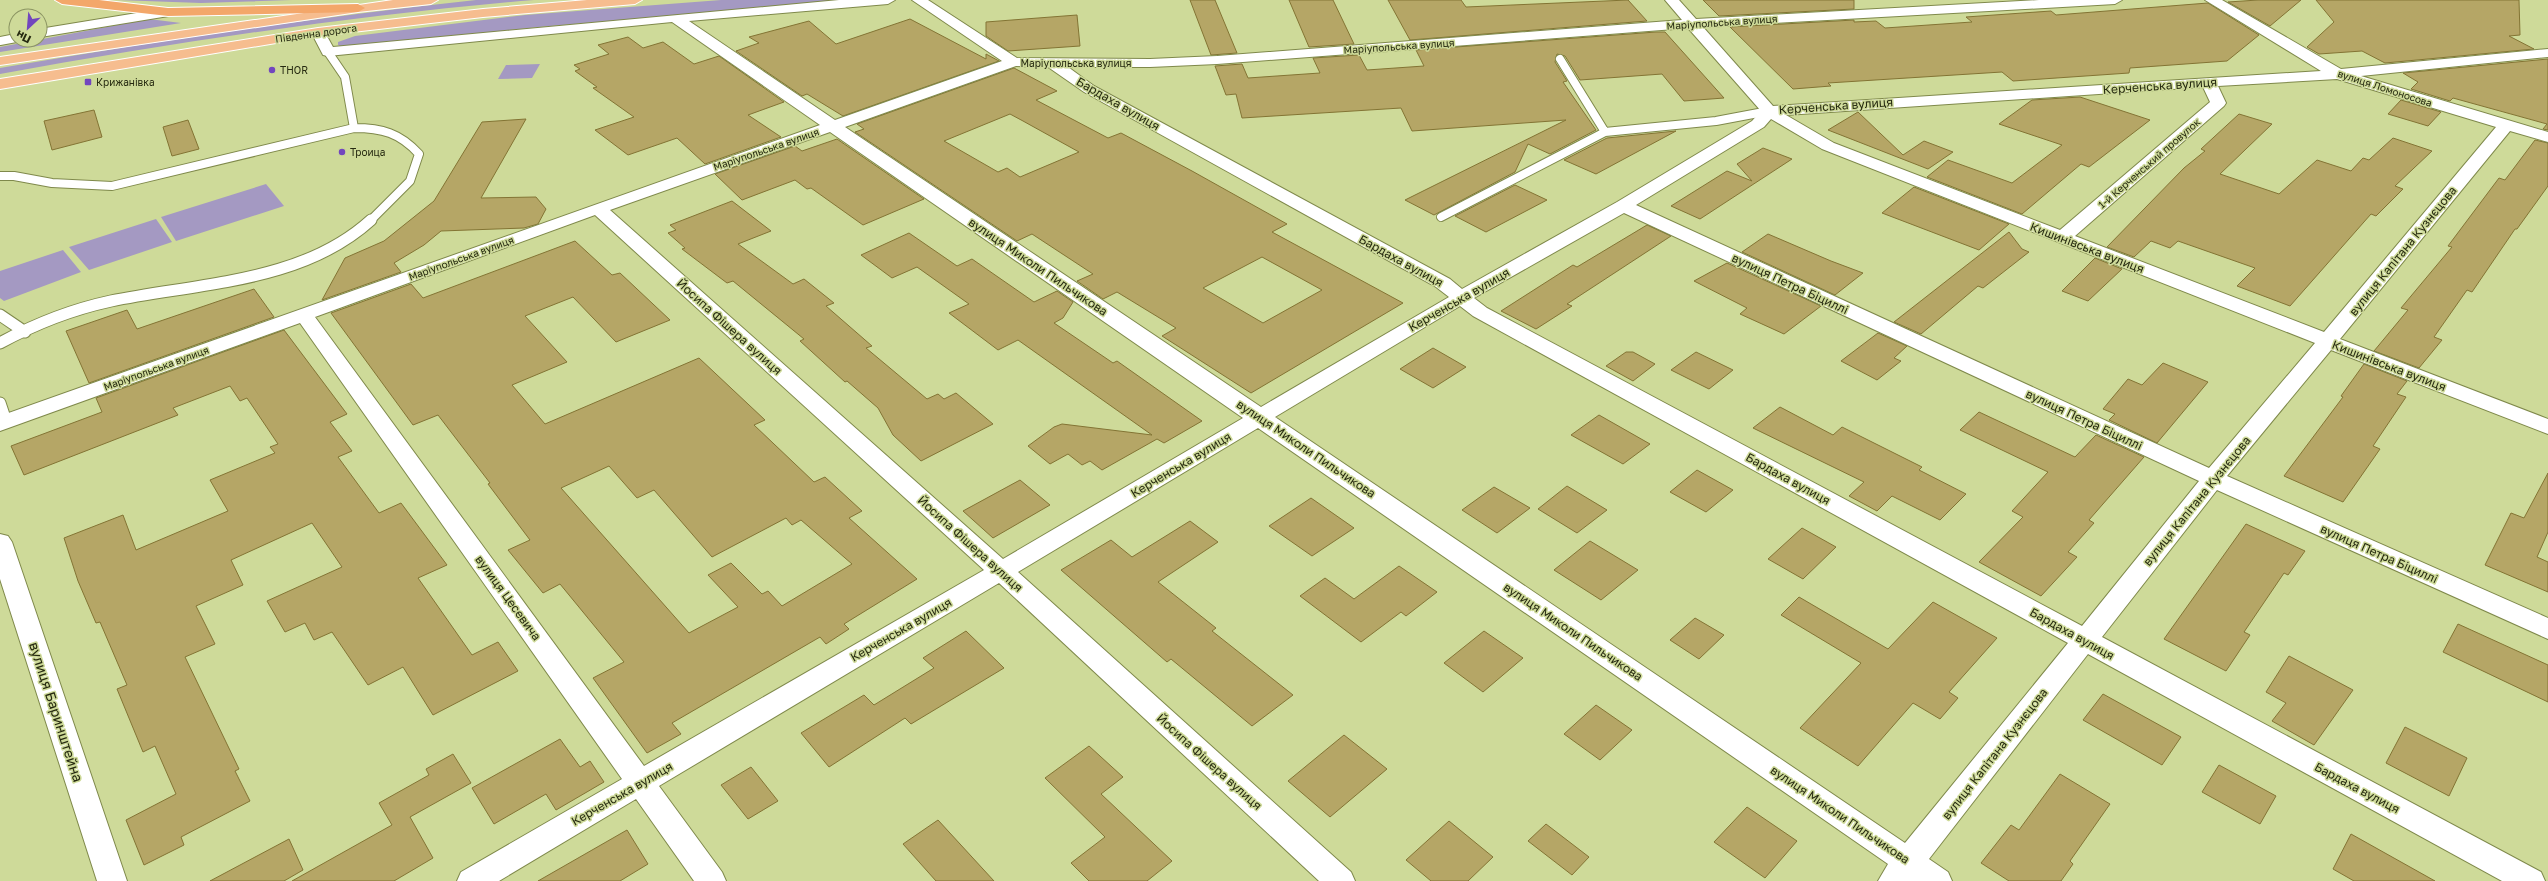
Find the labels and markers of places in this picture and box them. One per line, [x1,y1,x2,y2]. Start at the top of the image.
place label: THOR [280,64,308,76]
marker: THOR [267,65,277,75]
place label: Крижанівка [96,76,155,88]
marker: Крижанівка [83,77,93,87]
place label: Троица [350,146,386,158]
marker: Троица [337,147,347,157]

